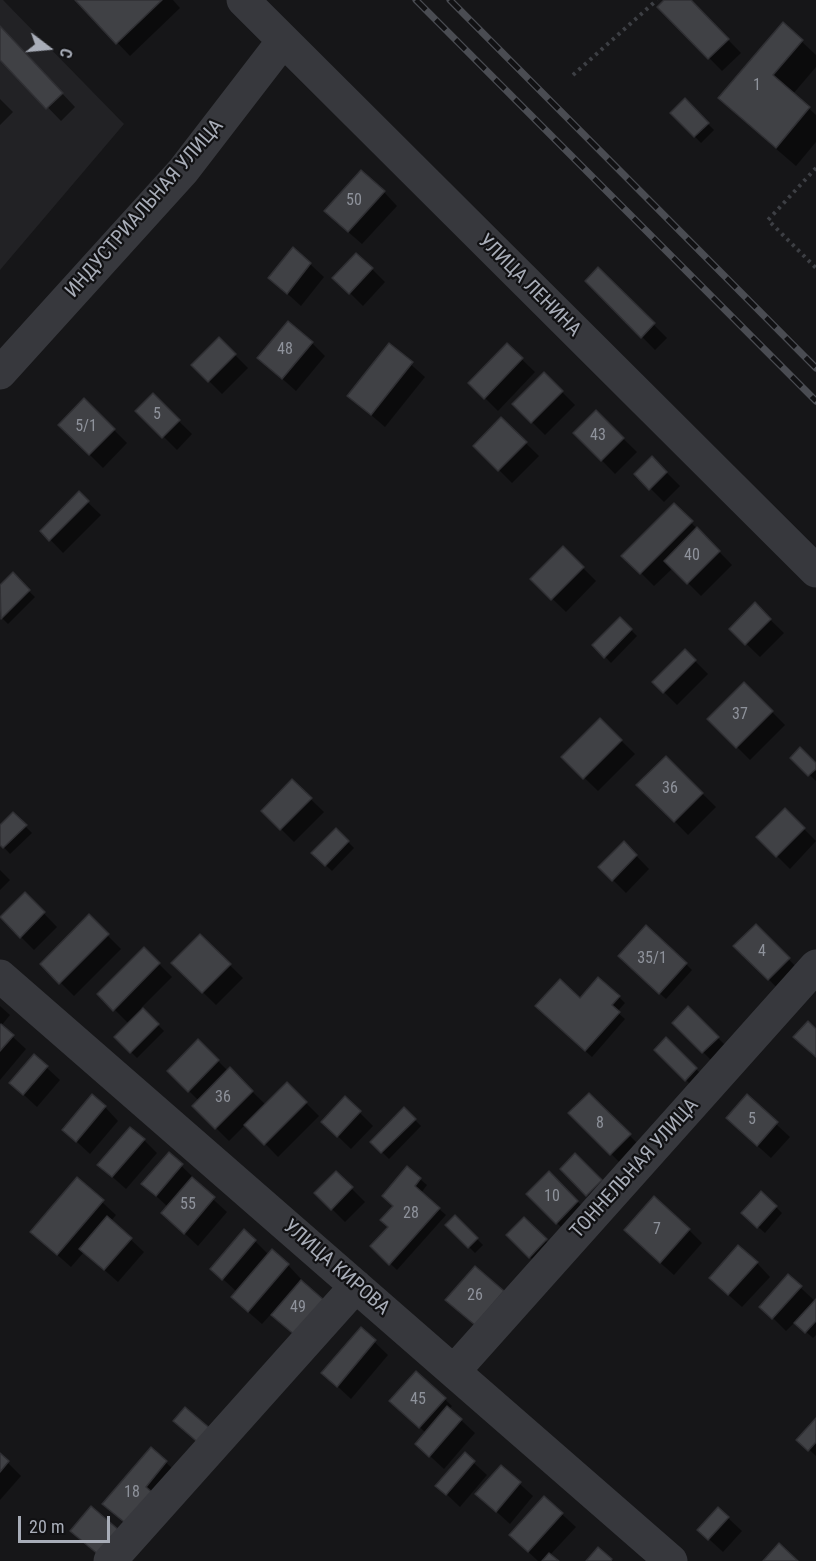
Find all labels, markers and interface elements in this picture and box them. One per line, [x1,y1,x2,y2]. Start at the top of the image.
north arrow [18,18,78,78]
text: С [55,46,76,60]
house number: 1 [753,76,761,96]
street label: ИНДУСТРИАЛЬНАЯ УЛИЦА [61,115,229,303]
house number: 50 [346,191,362,211]
street label: УЛИЦА ЛЕНИНА [473,230,585,342]
house number: 48 [277,340,293,360]
house number: 5 [153,405,161,425]
house number: 5/1 [75,417,97,437]
house number: 43 [590,426,606,446]
house number: 40 [684,546,700,566]
house number: 37 [732,705,748,725]
house number: 36 [662,779,678,799]
house number: 4 [758,942,766,962]
house number: 35/1 [637,949,667,969]
house number: 36 [215,1088,231,1108]
street label: ТОННЕЛЬНАЯ УЛИЦА [566,1094,704,1244]
house number: 5 [748,1110,756,1130]
house number: 8 [596,1114,604,1134]
house number: 10 [544,1187,560,1207]
house number: 55 [180,1195,196,1215]
house number: 28 [403,1204,419,1224]
street label: УЛИЦА КИРОВА [278,1215,394,1321]
house number: 7 [653,1220,661,1240]
house number: 26 [467,1286,483,1306]
house number: 49 [290,1298,306,1318]
house number: 45 [410,1390,426,1410]
house number: 18 [124,1483,140,1503]
scale bar [21,1504,112,1542]
text: 20 m [29,1516,64,1537]

